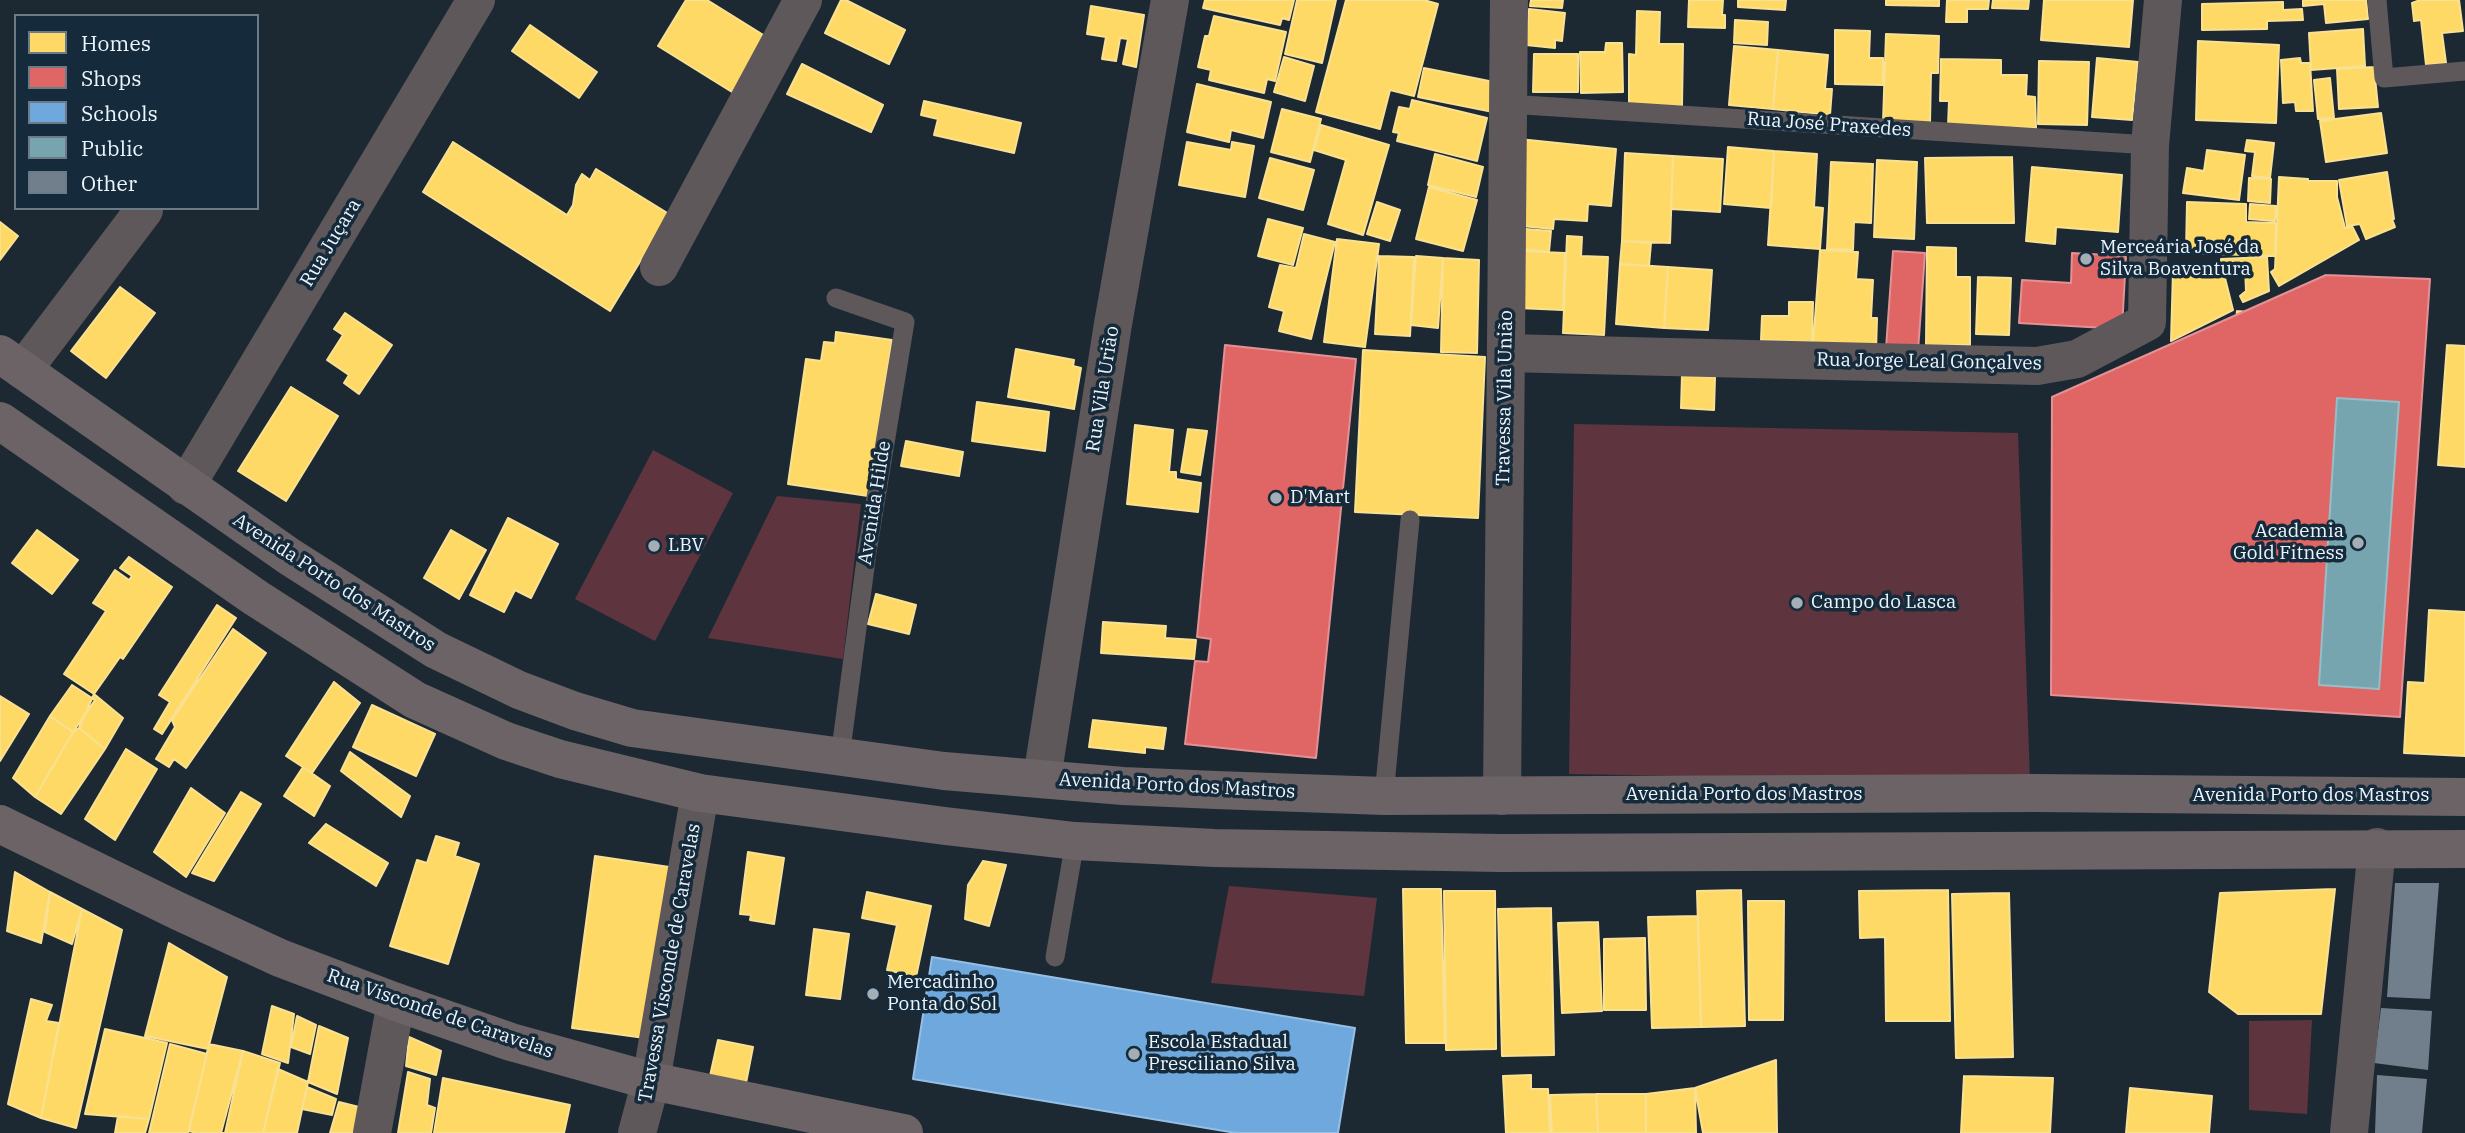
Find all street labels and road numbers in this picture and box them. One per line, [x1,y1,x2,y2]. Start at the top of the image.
street label: Rua José Praxedes [1746,108,1912,142]
street label: Rua Juçara [296,195,366,291]
street label: Travessa Vila União [1492,310,1518,486]
street label: Rua Vila Urião [1082,324,1124,454]
street label: Rua Jorge Leal Gonçalves [1816,349,2042,375]
street label: Avenida Hilde [854,439,896,567]
street label: Avenida Porto dos Mastros [228,509,440,657]
street label: Avenida Porto dos Mastros [1058,768,1296,804]
street label: Avenida Porto dos Mastros [1626,784,1862,806]
street label: Avenida Porto dos Mastros [2193,785,2429,807]
street label: Travessa Visconde de Caravelas [634,822,706,1104]
street label: Rua Visconde de Caravelas [324,964,556,1064]

